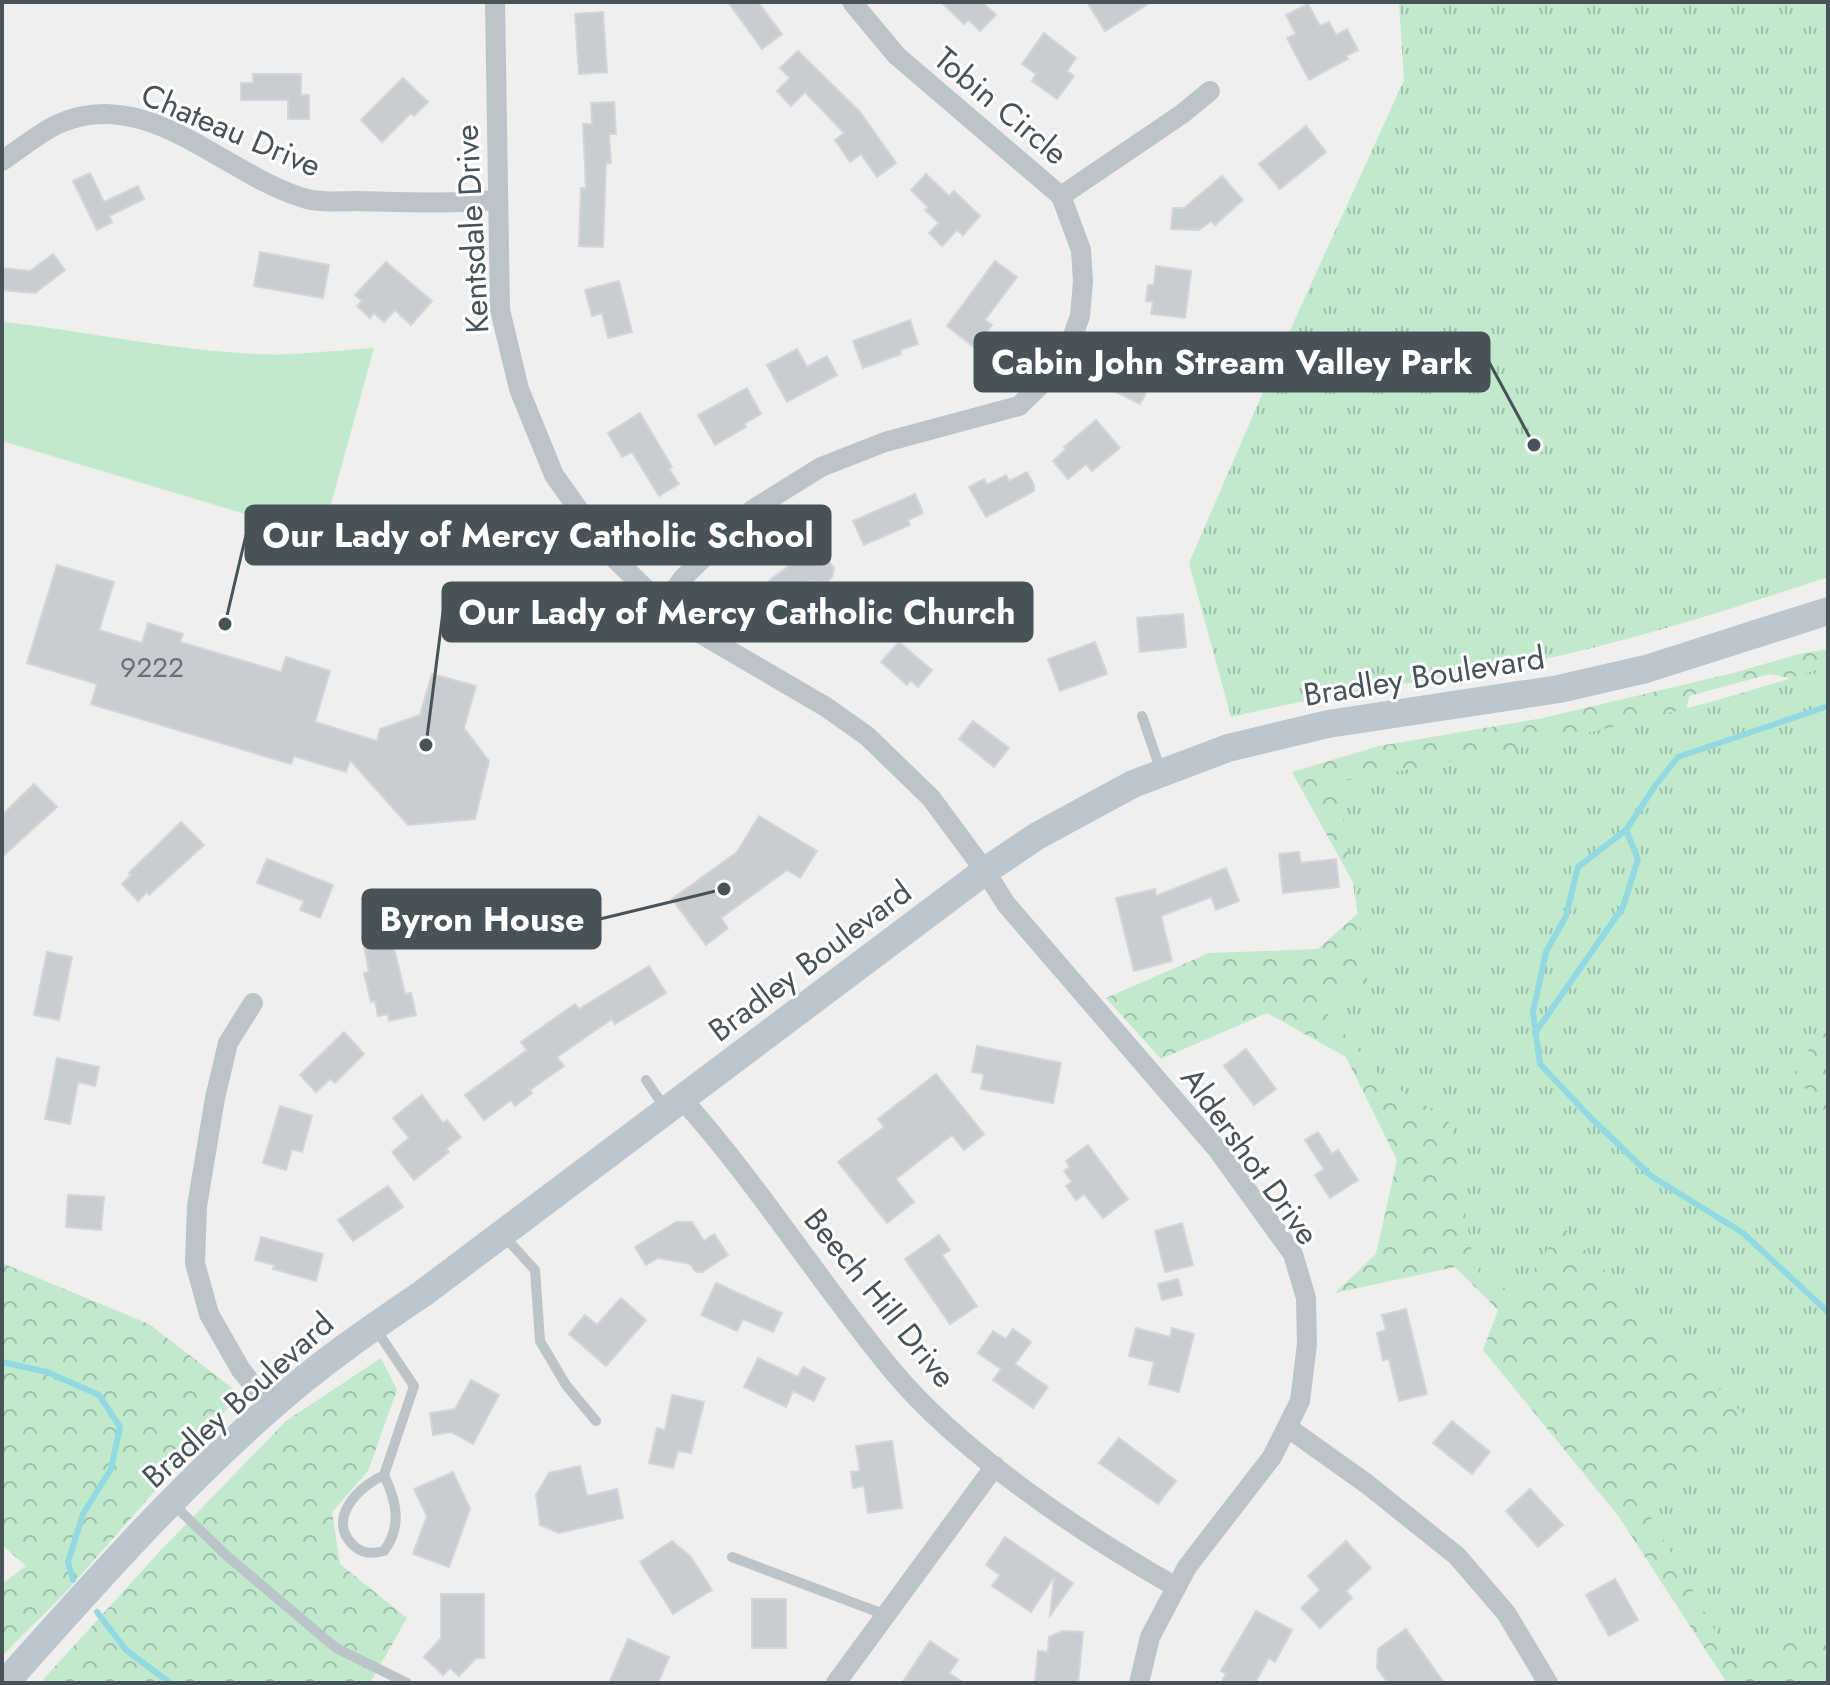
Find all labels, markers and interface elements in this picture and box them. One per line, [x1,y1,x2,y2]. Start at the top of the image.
street label: Tobin Circle [924,36,1078,176]
street label: Chateau Drive [134,71,328,189]
street label: Kentsdale Drive [444,123,500,335]
callout: Cabin John Stream Valley Park [975,333,1489,391]
text: Cabin John Stream Valley Park [991,338,1473,387]
callout: Our Lady of Mercy Catholic School [246,506,830,564]
text: Our Lady of Mercy Catholic School [262,511,814,560]
callout: Our Lady of Mercy Catholic Church [443,583,1032,641]
text: Our Lady of Mercy Catholic Church [459,588,1016,637]
street label: Bradley Boulevard [1300,634,1548,718]
house number: 9222 [120,647,184,688]
street label: Bradley Boulevard [699,869,921,1053]
callout: Byron House [363,890,600,948]
text: Byron House [380,895,584,944]
street label: Aldershot Drive [1170,1058,1330,1254]
street label: Beech Hill Drive [793,1198,967,1398]
street label: Bradley Boulevard [132,1301,344,1499]

